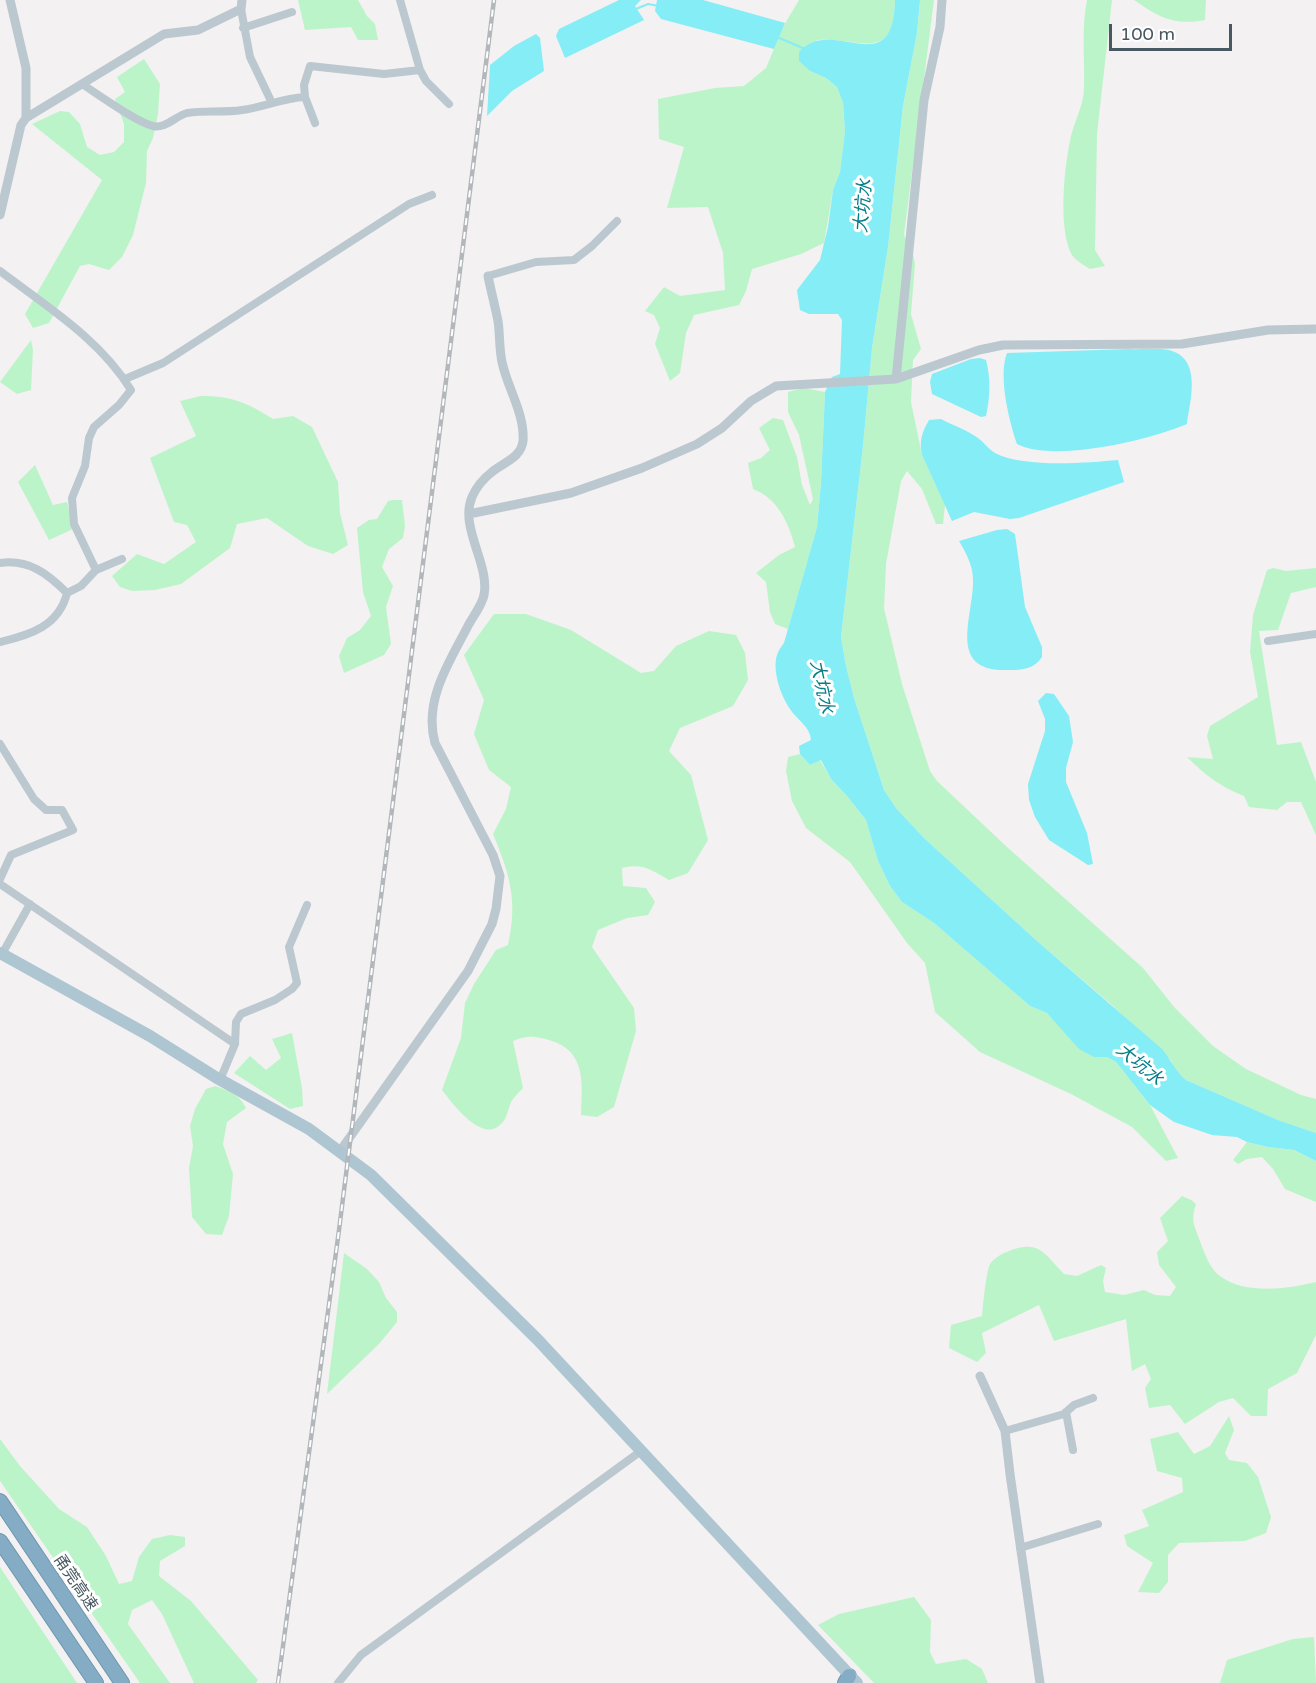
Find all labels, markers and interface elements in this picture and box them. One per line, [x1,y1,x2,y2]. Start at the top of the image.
scale bar [1112,12,1235,50]
text: 100 m [1120,23,1175,45]
water label: 大坑水 [851,178,877,234]
water label: 大坑水 [805,658,837,716]
water label: 大坑水 [1111,1039,1167,1091]
street label: 甬莞高速 [49,1551,101,1615]

